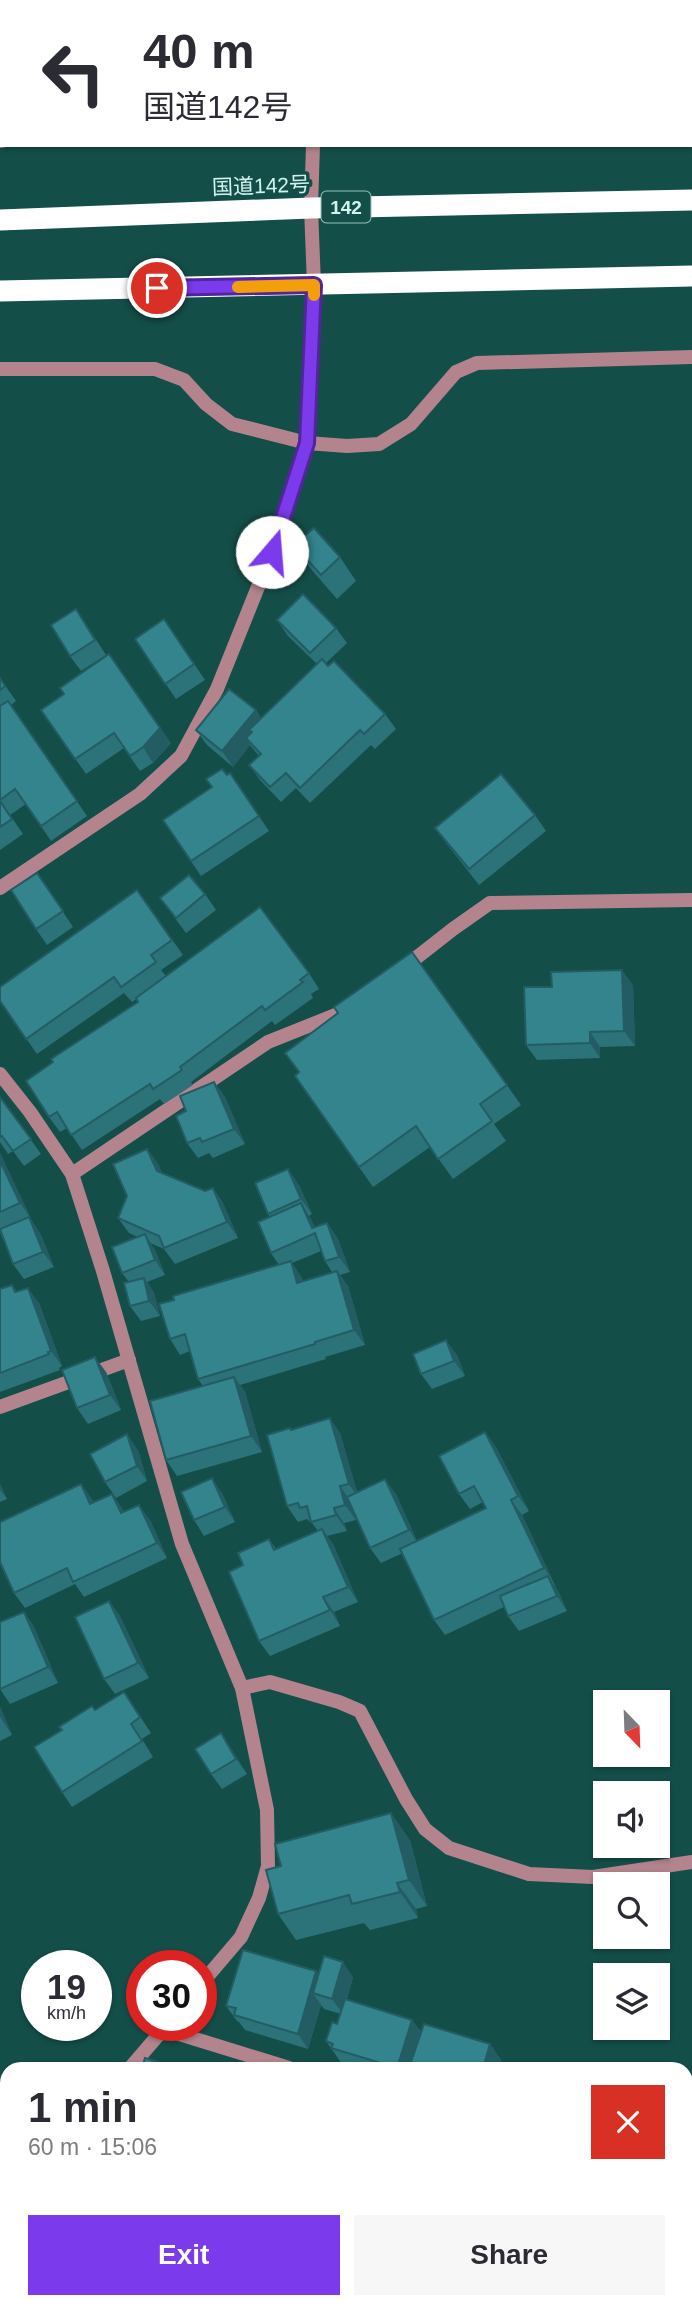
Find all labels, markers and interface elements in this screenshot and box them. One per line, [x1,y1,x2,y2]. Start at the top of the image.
text: 40 m [143,24,255,78]
icon: left [28,28,119,119]
text: 国道142号 [143,89,292,125]
street label: 国道142号 [212,172,310,199]
road number: 142 [322,192,370,223]
pin [127,258,187,318]
icon: arrive [138,269,176,307]
position arrow [235,515,309,589]
north arrow [593,1690,670,1768]
map controls [593,1690,670,2040]
button: sound [593,1781,670,1858]
button: search [593,1872,670,1949]
speed limit sign: 30 [126,1950,217,2041]
button: layers [593,1963,670,2040]
text: 19 [47,1967,86,2006]
text: km/h [47,2003,86,2023]
text: 1 min [28,2084,138,2131]
button: close [591,2085,665,2159]
text: 60 m · 15:06 [28,2134,157,2160]
button: Exit [28,2215,340,2295]
button: Share [354,2215,665,2295]

